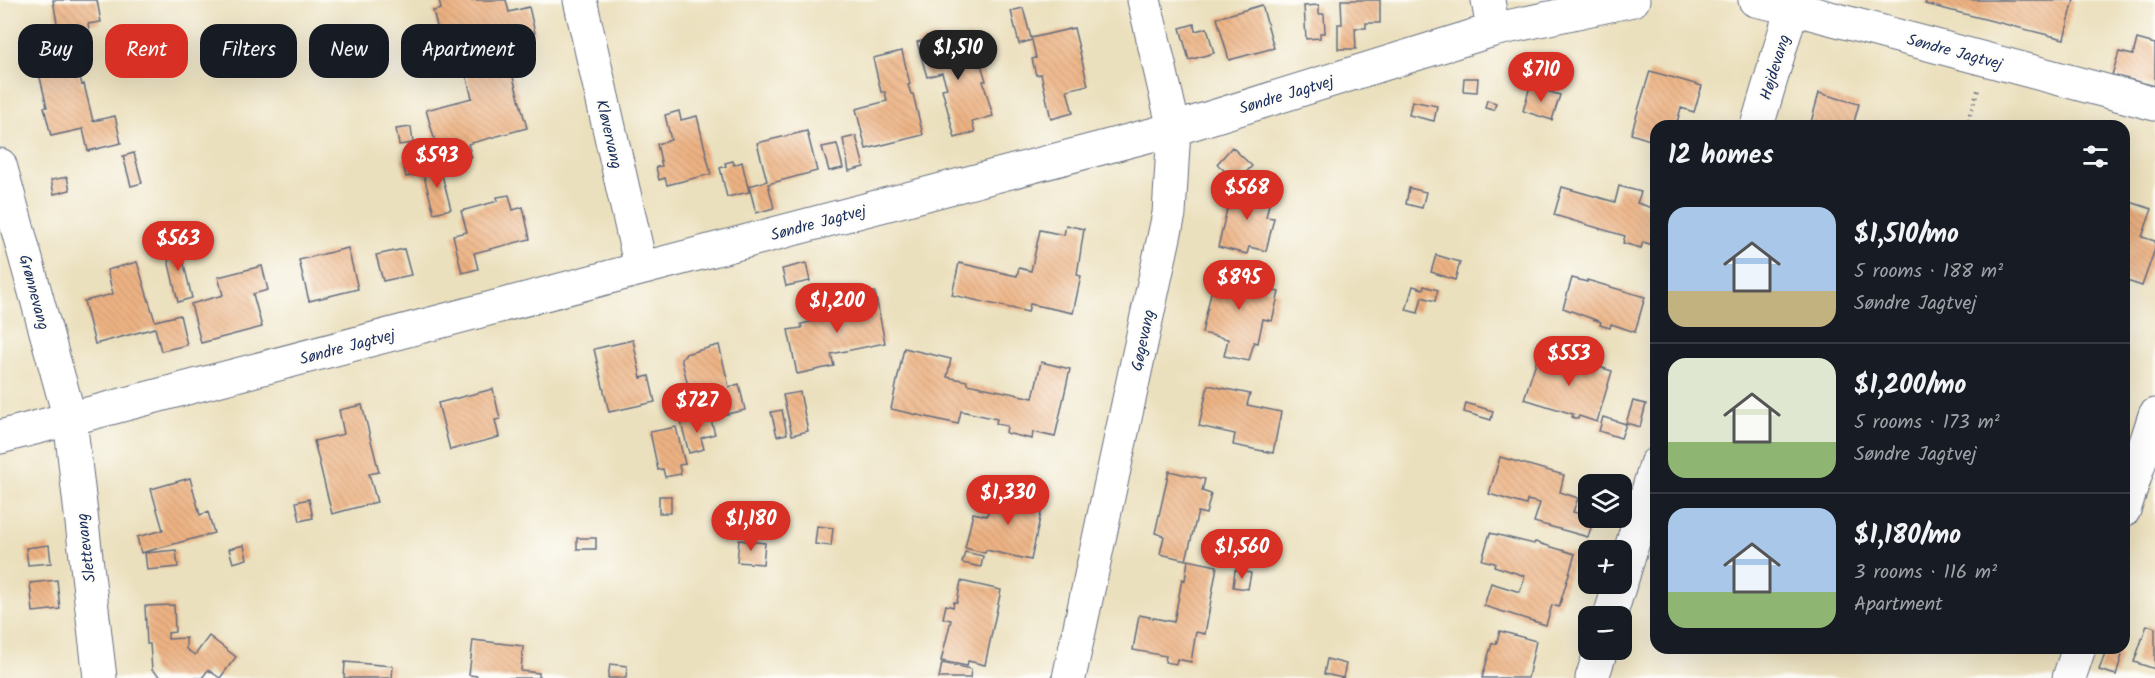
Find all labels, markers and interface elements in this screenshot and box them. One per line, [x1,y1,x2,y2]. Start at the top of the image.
chip: Buy [18,24,93,78]
chip: Rent [105,24,188,78]
chip: Filters [200,24,297,78]
chip: New [309,24,389,78]
chip: Apartment [401,24,536,78]
street label: Søndre Jagtvej [1904,28,2006,77]
pin: $1,510 [909,30,1007,81]
street label: Højdevang [1754,31,1797,103]
text: $1,510 [933,33,983,65]
pin: $710 [1505,52,1577,103]
text: $710 [1522,55,1560,87]
street label: Søndre Jagtvej [1236,69,1338,122]
street label: Kløvervang [588,97,629,171]
text: 12 homes [1668,135,1774,177]
pin: $593 [401,138,473,189]
icon: filters [2079,140,2112,173]
text: $593 [415,141,459,173]
pin: $568 [1211,170,1283,221]
text: $568 [1225,173,1269,205]
street label: Søndre Jagtvej [768,198,870,248]
text: $1,510/mo [1854,214,1959,256]
pin: $563 [142,221,214,272]
text: $563 [156,224,200,256]
icon: home [1716,231,1788,303]
street label: Grønnevang [12,252,56,333]
text: 5 rooms · 188 m² [1854,256,2003,288]
pin: $895 [1203,260,1275,311]
text: $895 [1217,263,1261,295]
pin: $1,200 [788,283,886,334]
text: $1,200 [809,286,865,318]
text: Søndre Jagtvej [1854,288,1977,320]
street label: Gøgevang [1125,307,1162,373]
street label: Søndre Jagtvej [297,322,399,372]
pin: $553 [1533,336,1605,387]
text: $553 [1547,339,1591,371]
text: $1,200/mo [1854,365,1966,407]
icon: home [1716,382,1788,454]
pin: $727 [661,383,733,434]
text: $727 [676,386,718,418]
text: 5 rooms · 173 m² [1854,407,2000,439]
text: Søndre Jagtvej [1854,439,1977,471]
map controls [1578,474,1632,660]
button: layers [1578,474,1632,528]
pin: $1,330 [959,475,1057,526]
text: $1,330 [980,478,1036,510]
pin: $1,180 [702,501,800,552]
text: $1,180 [725,504,777,536]
street label: Slettevang [70,512,103,584]
text: $1,180/mo [1854,515,1961,557]
pin: $1,560 [1193,529,1291,580]
text: $1,560 [1215,532,1269,564]
icon: home [1716,532,1788,604]
button: + [1578,540,1632,594]
text: 3 rooms · 116 m² [1854,557,1997,589]
text: Apartment [1854,589,1943,621]
button: − [1578,606,1632,660]

